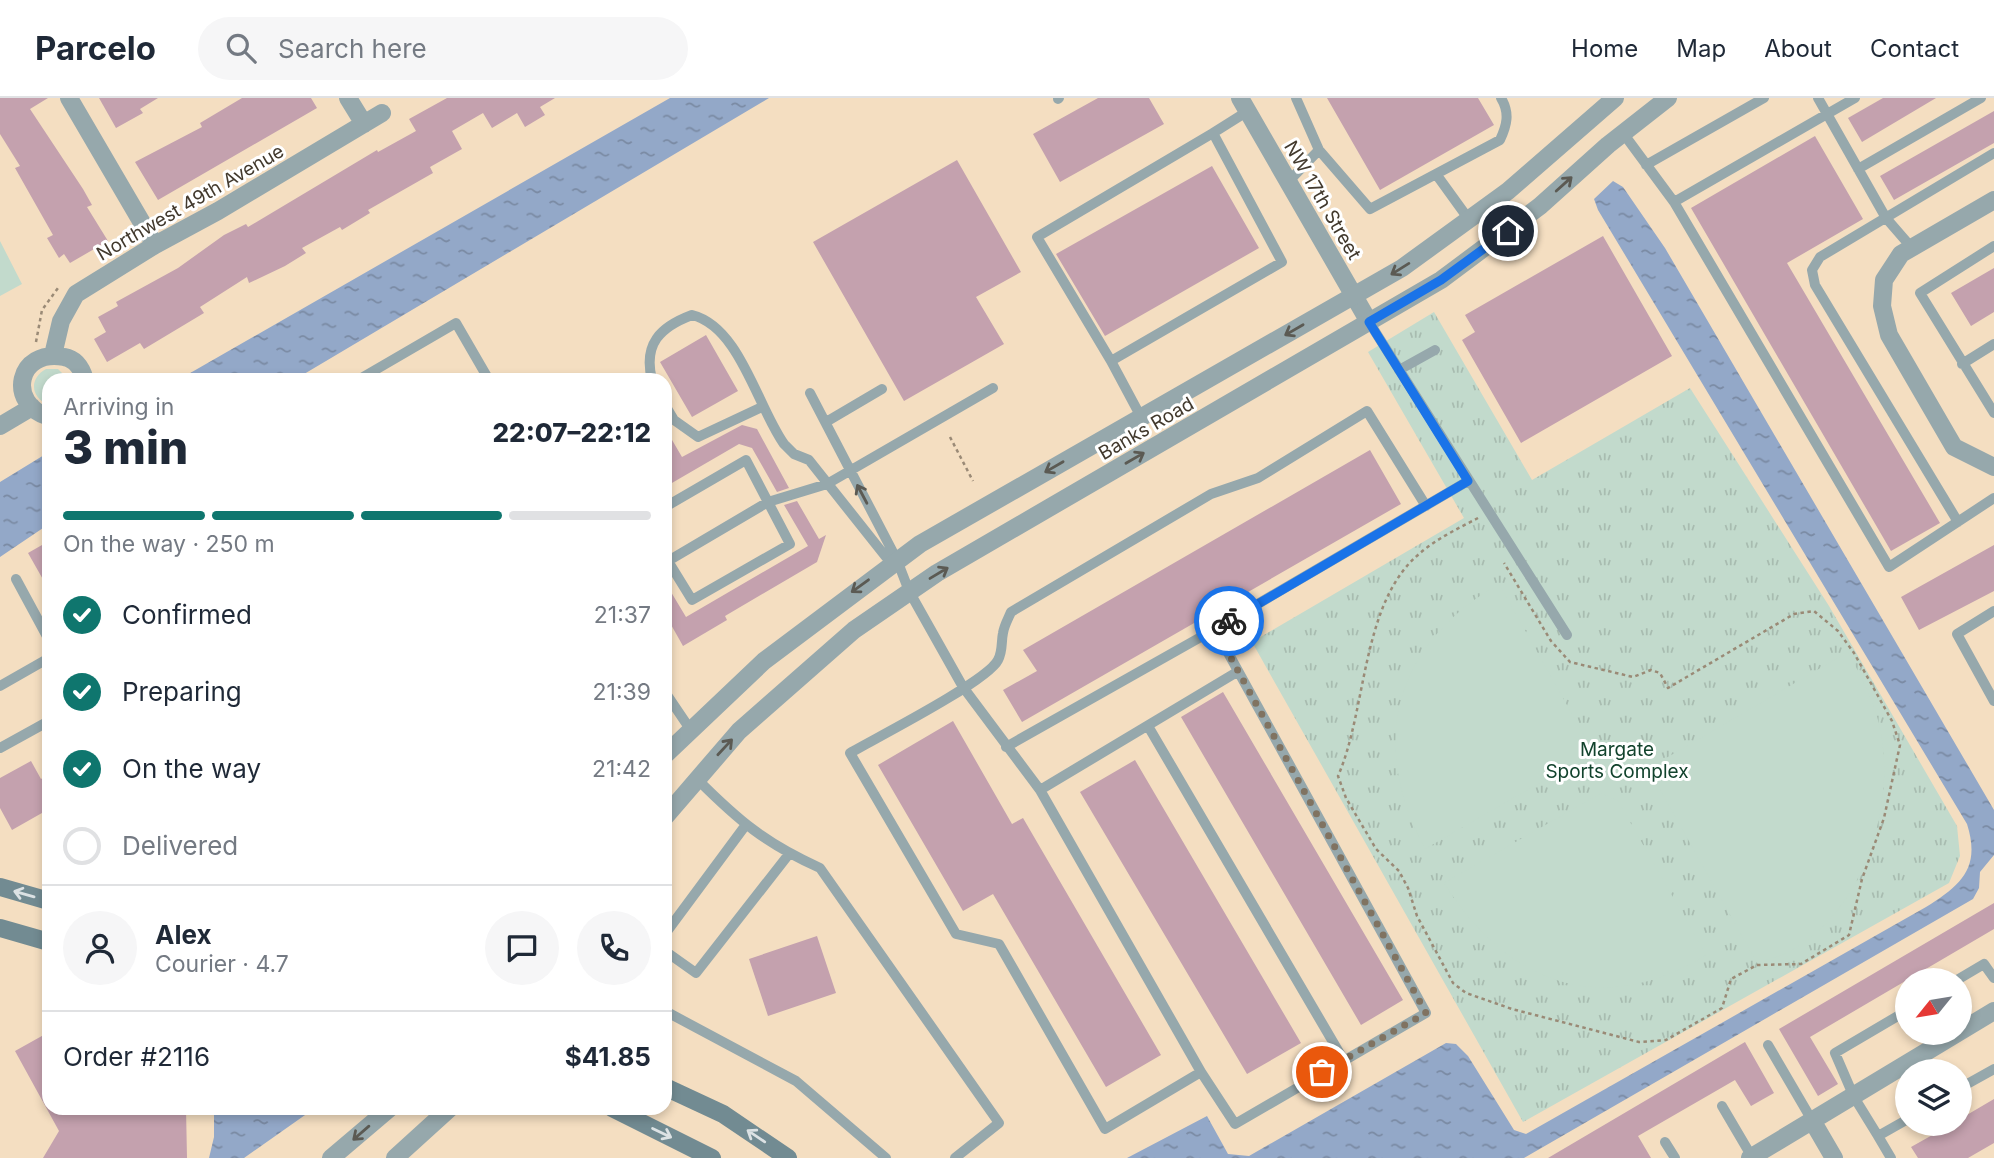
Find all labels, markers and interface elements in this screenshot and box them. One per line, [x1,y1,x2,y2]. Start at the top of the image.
search box [198,17,688,80]
text: Parcelo [35,28,156,68]
icon: search [222,29,260,67]
text: Search here [278,33,427,64]
text: Home [1571,34,1638,63]
text: Map [1676,34,1726,63]
text: About [1764,34,1832,63]
text: Contact [1870,34,1959,63]
street label: NW 17th Street [1279,137,1366,264]
street label: Northwest 49th Avenue [93,139,288,265]
one-way arrow [1555,176,1573,192]
pin [1478,201,1538,261]
icon: home [1489,212,1527,250]
one-way arrow [1390,262,1410,276]
one-way arrow [1284,324,1305,337]
street label: Banks Road [1095,392,1198,465]
text: Arriving in [63,393,174,421]
text: 22:07–22:12 [493,417,651,448]
text: 3 min [63,419,188,475]
one-way arrow [1125,451,1145,465]
one-way arrow [1044,461,1065,474]
one-way arrow [854,484,868,505]
text: On the way · 250 m [63,530,275,558]
one-way arrow [928,565,948,579]
one-way arrow [851,578,870,593]
courier [1194,586,1264,656]
icon: check [63,596,101,634]
text: Confirmed [122,599,252,630]
text: 21:37 [594,601,651,629]
icon: bike [1210,602,1248,640]
icon: check [63,673,101,711]
text: Preparing [122,676,242,707]
text: 21:39 [593,678,651,706]
one-way arrow [717,738,733,756]
park label: Margate Sports Complex [1545,738,1689,783]
icon: check [63,750,101,788]
text: On the way [122,753,261,784]
text: 21:42 [592,755,651,783]
text: Delivered [122,830,238,861]
one-way arrow [14,886,36,899]
button: person [63,911,137,985]
button: chat [485,911,559,985]
button: phone [577,911,651,985]
text: Alex [155,919,212,950]
text: Courier · 4.7 [155,950,289,978]
north arrow [1895,968,1972,1045]
map controls [1895,968,1972,1136]
text: Order #2116 [63,1041,210,1072]
text: $41.85 [565,1041,651,1072]
pin [1292,1042,1352,1102]
icon: bag [1303,1053,1341,1091]
button: layers [1895,1059,1972,1136]
one-way arrow [352,1125,370,1141]
one-way arrow [651,1126,672,1140]
one-way arrow [747,1129,766,1143]

